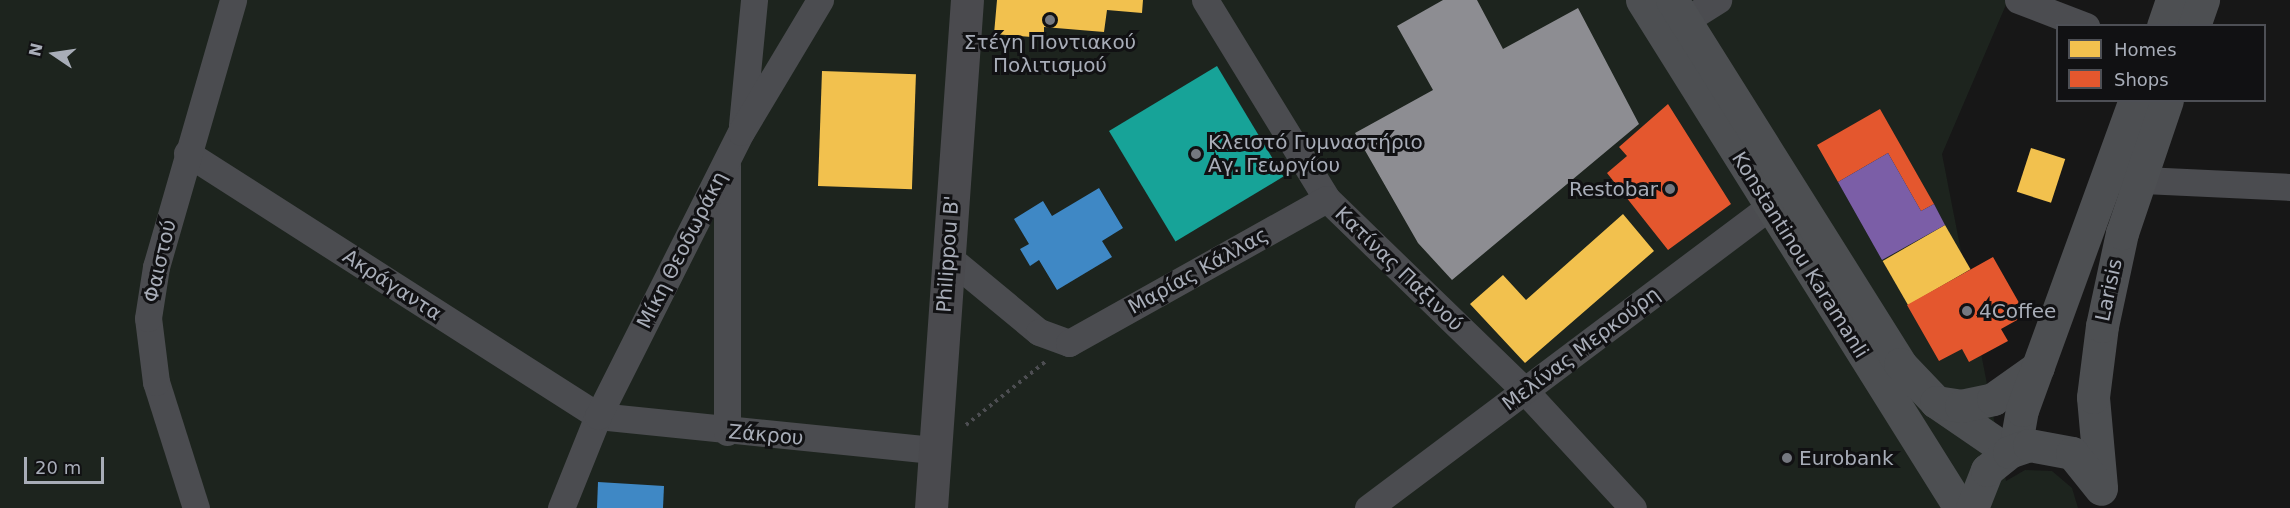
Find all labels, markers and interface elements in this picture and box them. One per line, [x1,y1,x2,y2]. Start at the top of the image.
marker: Στέγη Ποντιακού Πολιτισμού [1043,13,1057,27]
north arrow [24,24,84,84]
legend [2056,24,2266,102]
place label: Στέγη Ποντιακού Πολιτισμού [964,30,1136,77]
text: Homes [2114,39,2177,60]
text: N [25,41,47,59]
text: Shops [2114,69,2169,90]
place label: Κλειστό Γυμναστήριο Αγ. Γεωργίου [1208,130,1423,177]
marker: Κλειστό Γυμναστήριο Αγ. Γεωργίου [1189,147,1203,161]
street label: Konstantinou Karamanli [1727,147,1873,363]
street label: Μίκη Θεοδωράκη [632,167,732,333]
place label: Restobar [1569,177,1658,201]
marker: Restobar [1663,182,1677,196]
street label: Philippou B' [932,195,964,313]
street label: Κατίνας Παξινού [1330,202,1468,336]
street label: Φαιστού [139,217,181,305]
street label: Μαρίας Κάλλας [1124,223,1272,319]
street label: Ακράγαντα [338,244,446,326]
street label: Larisis [2091,256,2127,324]
street label: Μελίνας Μερκούρη [1498,282,1664,416]
place label: 4Coffee [1979,299,2056,323]
marker: 4Coffee [1960,304,1974,318]
street label: Ζάκρου [728,420,804,450]
scale bar [27,445,106,483]
place label: Eurobank [1799,446,1894,470]
marker: Eurobank [1780,451,1794,465]
text: 20 m [35,457,81,478]

